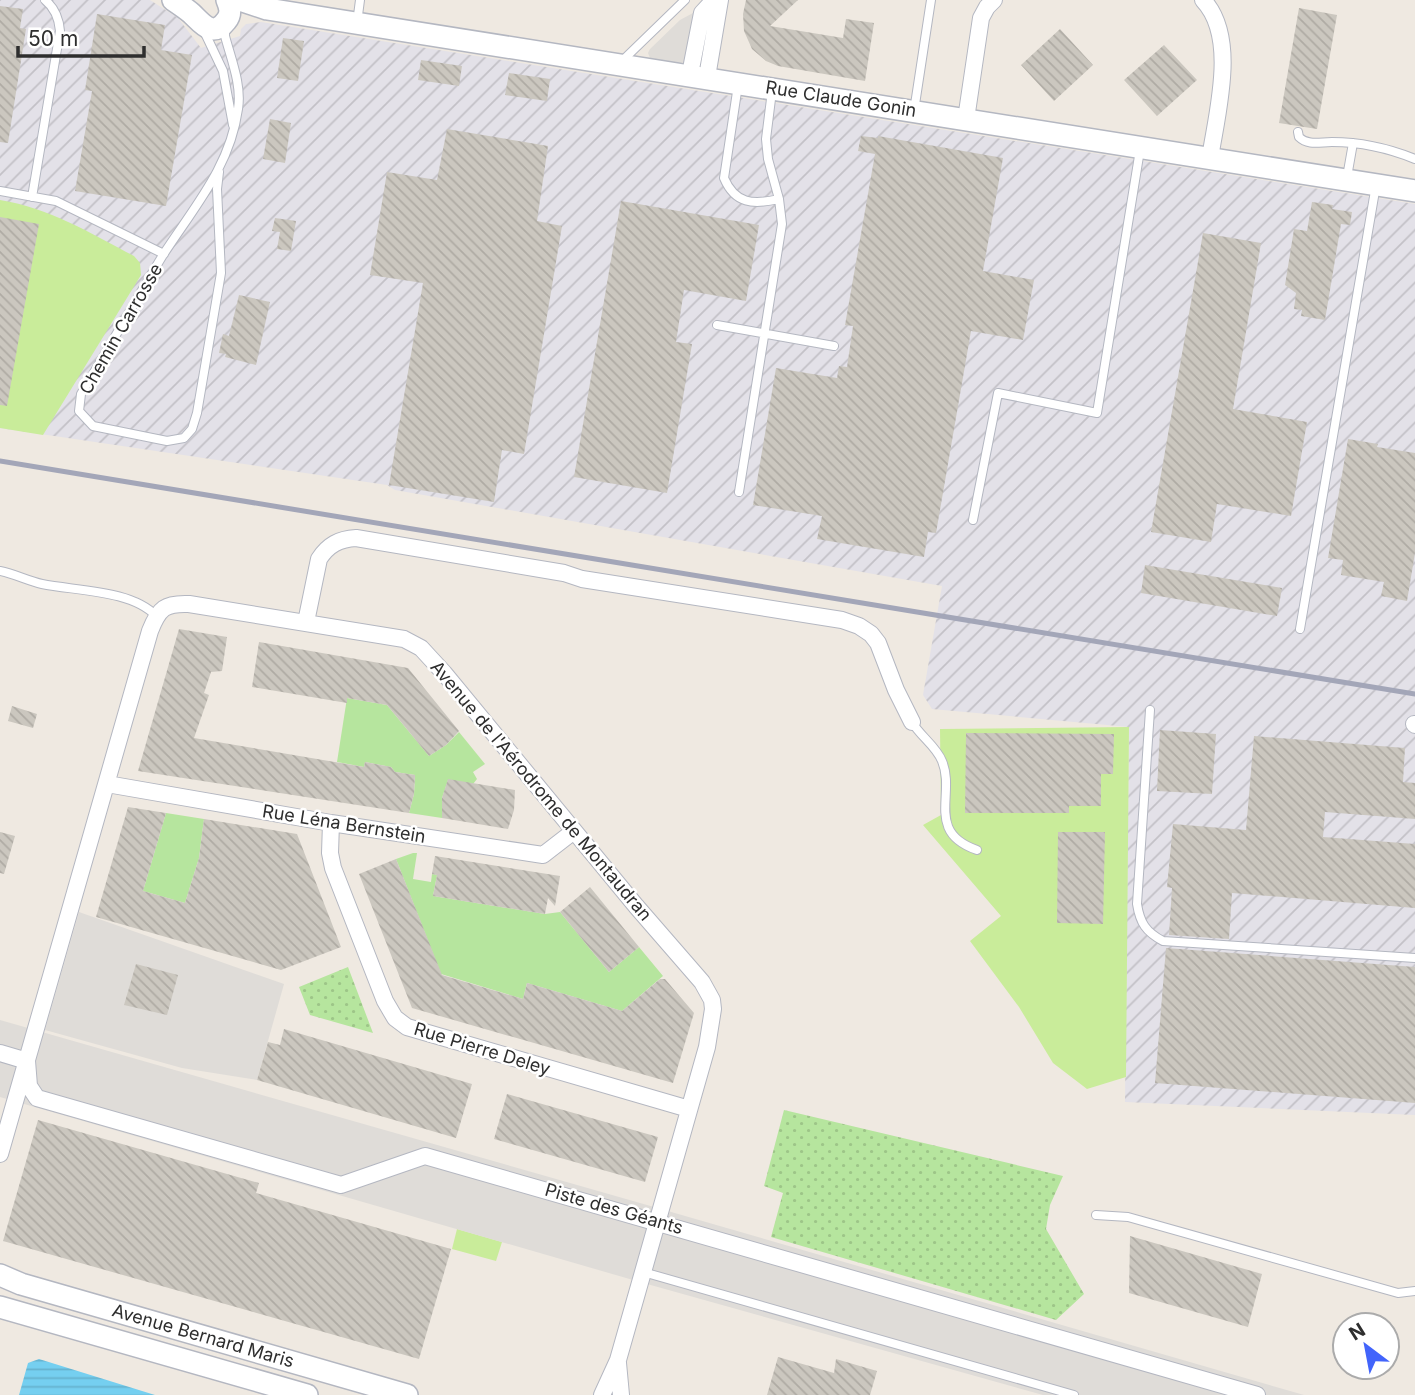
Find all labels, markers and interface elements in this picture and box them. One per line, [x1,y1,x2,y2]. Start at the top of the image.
scale bar [18,14,144,58]
text: 50 m [28,26,78,51]
street label: Rue Claude Gonin [764,76,918,121]
street label: Chemin Carrosse [75,260,166,398]
street label: Avenue de l'Aérodrome de Montaudran [426,657,656,925]
street label: Rue Léna Bernstein [261,800,427,847]
street label: Rue Pierre Deley [411,1018,553,1079]
street label: Piste des Géants [543,1179,686,1238]
street label: Avenue Bernard Maris [110,1299,296,1372]
north arrow [1331,1311,1401,1381]
text: N [1345,1318,1369,1346]

